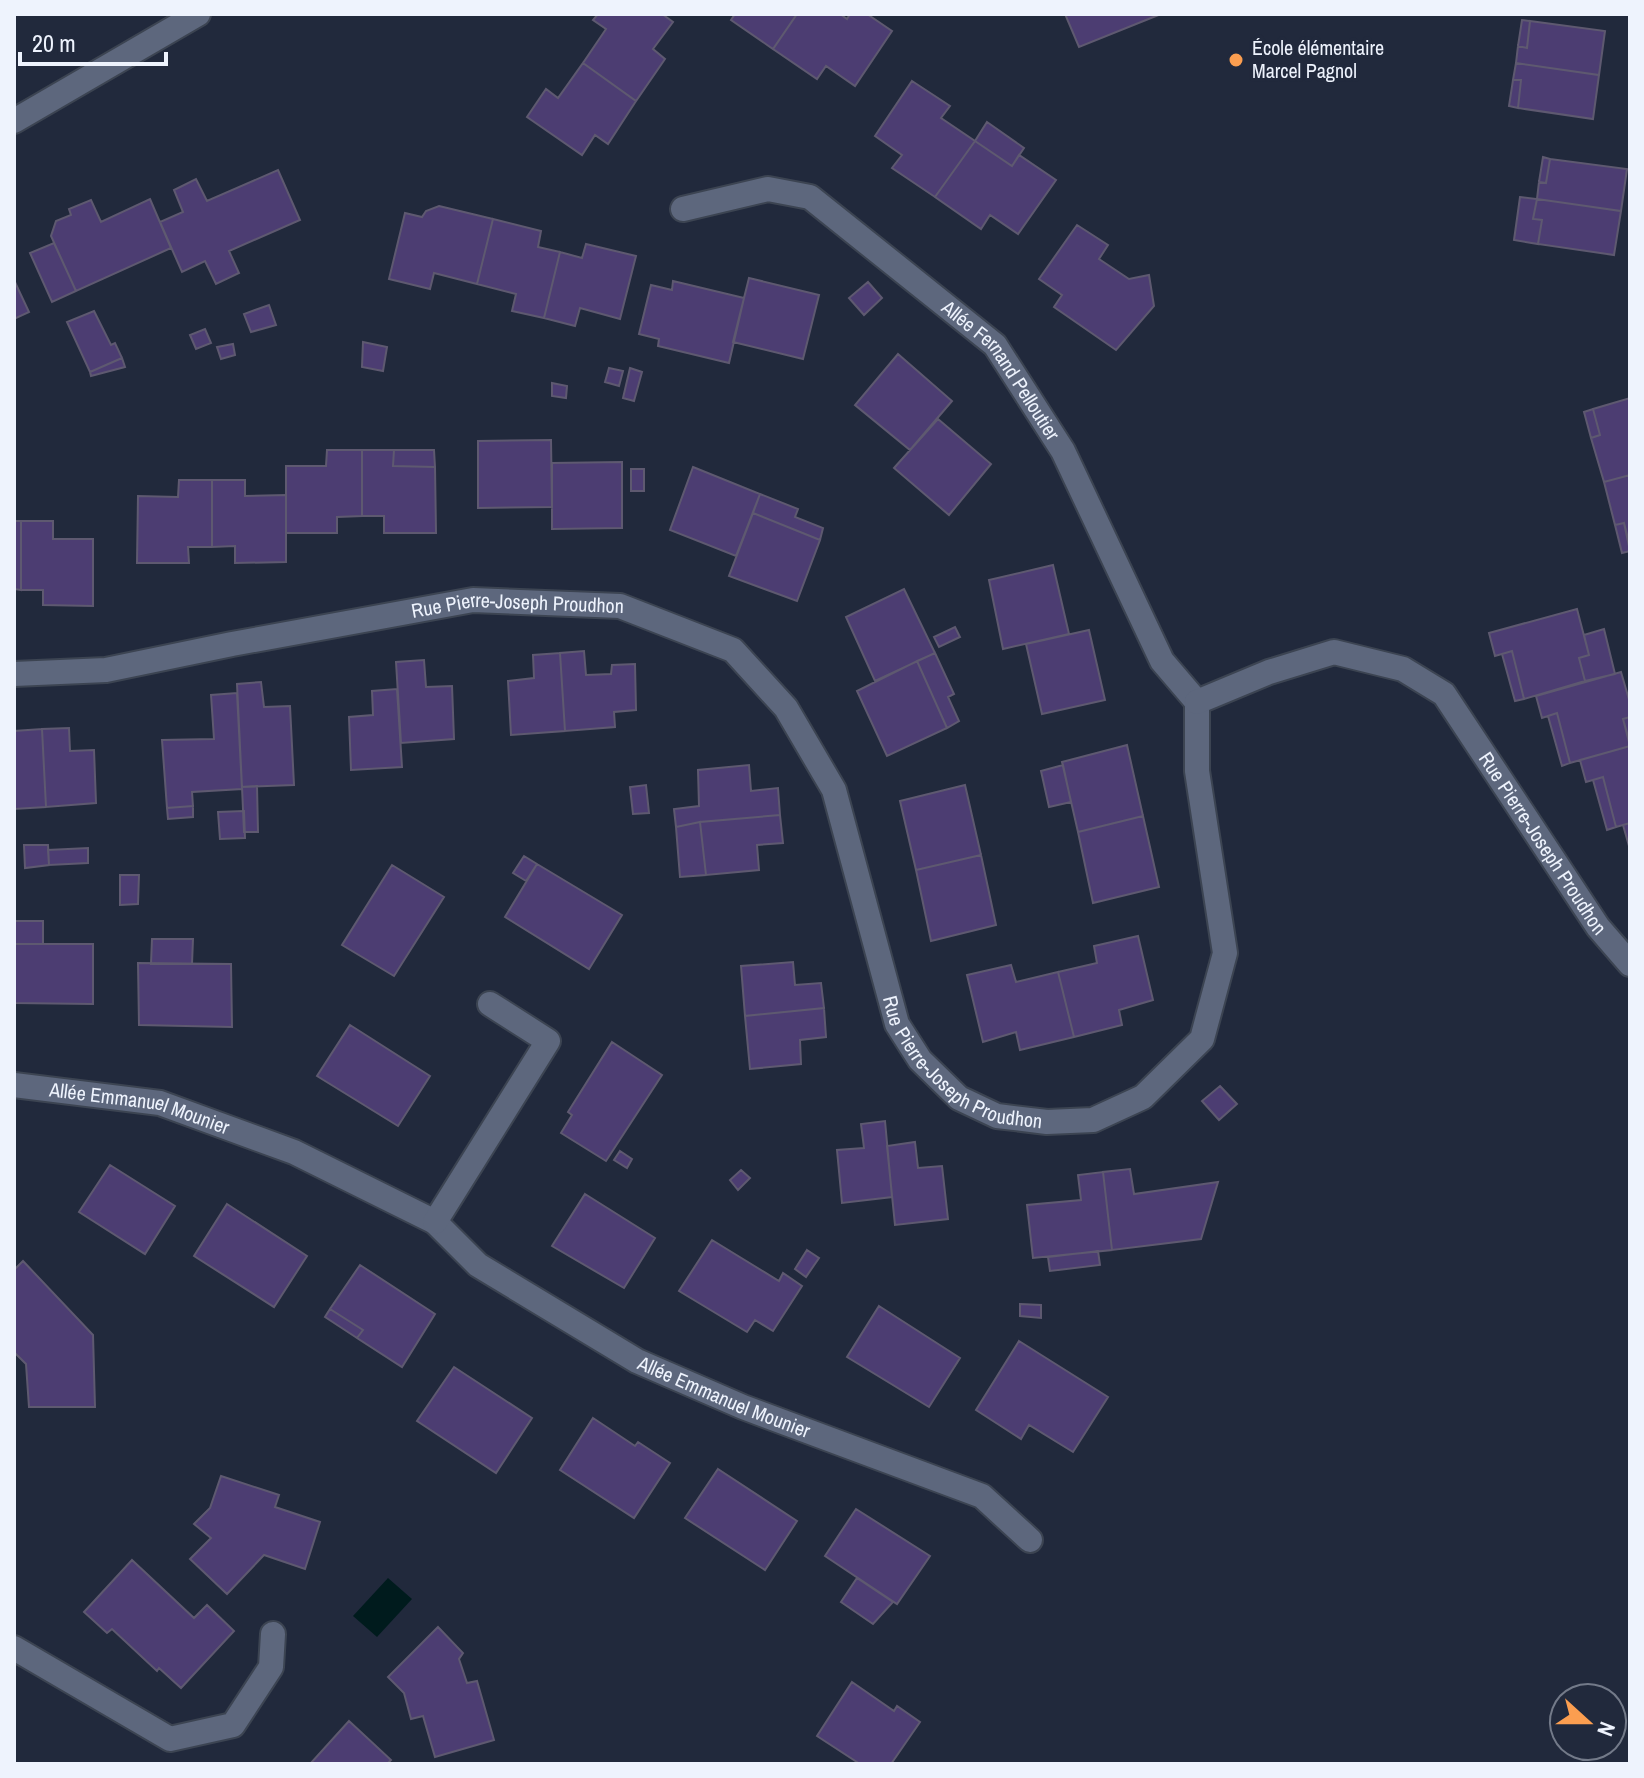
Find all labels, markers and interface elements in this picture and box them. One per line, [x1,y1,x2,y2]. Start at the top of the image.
scale bar [20,16,166,66]
text: 20 m [32,27,76,59]
place label: École élémentaire Marcel Pagnol [1252,34,1384,84]
marker: École élémentaire Marcel Pagnol [1227,51,1245,69]
street label: Allée Fernand Pelloutier [936,293,1067,446]
street label: Rue Pierre-Joseph Proudhon [409,586,624,624]
street label: Rue Pierre-Joseph Proudhon [1473,746,1613,940]
street label: Rue Pierre-Joseph Proudhon [877,993,1044,1134]
street label: Allée Emmanuel Mounier [47,1075,234,1140]
street label: Allée Emmanuel Mounier [633,1349,815,1444]
north arrow [1548,1682,1628,1762]
text: N [1590,1718,1623,1741]

